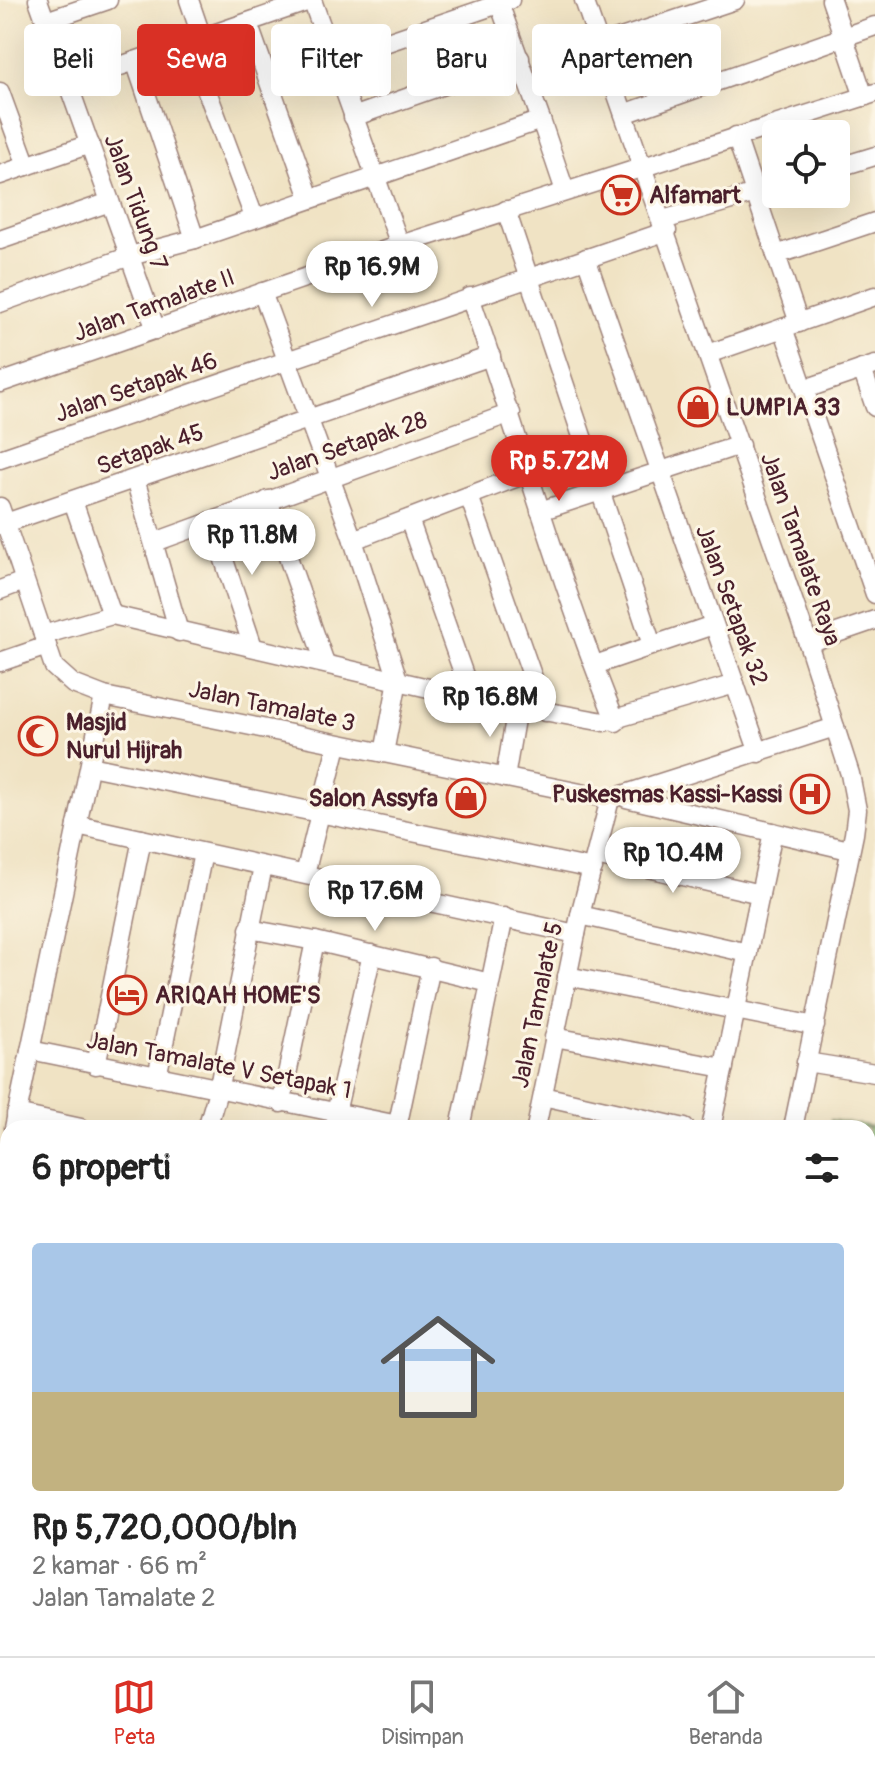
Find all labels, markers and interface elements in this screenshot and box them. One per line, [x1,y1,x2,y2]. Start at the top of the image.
chip: Beli [24,24,121,96]
chip: Sewa [137,24,255,96]
chip: Filter [271,24,391,96]
chip: Baru [407,24,516,96]
chip: Apartemen [532,24,721,96]
map controls [762,120,850,208]
button: locate [762,120,850,208]
street label: Jalan Tidung 7 [98,130,174,274]
supermarket icon: Alfamart [600,174,642,216]
place label: Alfamart [649,181,742,210]
pin: Rp 16.9M [289,241,455,309]
text: Rp 16.9M [324,251,420,283]
street label: Jalan Tamalate II [70,263,239,348]
street label: Jalan Setapak 46 [51,346,221,429]
shop icon: LUMPIA 33 [677,386,719,428]
place label: LUMPIA 33 [726,393,840,422]
street label: Jalan Setapak 28 [263,405,431,487]
street label: Setapak 45 [93,418,208,481]
pin: Rp 5.72M [476,435,642,503]
text: Rp 5.72M [509,445,609,477]
street label: Jalan Tamalate Raya [754,449,847,650]
pin: Rp 11.8M [169,509,335,577]
text: Rp 11.8M [207,519,297,551]
street label: Jalan Setapak 32 [689,521,774,689]
pin: Rp 16.8M [407,671,573,739]
street label: Jalan Tamalate 3 [186,675,358,738]
text: Rp 16.8M [442,681,538,713]
place label: Masjid Nurul Hijrah [66,708,182,765]
mosque icon: Masjid Nurul Hijrah [17,715,59,757]
hospital icon: Puskesmas Kassi-Kassi [789,773,831,815]
shop icon: Salon Assyfa [445,777,487,819]
place label: Puskesmas Kassi-Kassi [552,780,782,809]
place label: Salon Assyfa [308,784,438,813]
pin: Rp 10.4M [590,827,756,895]
text: Rp 10.4M [623,837,723,869]
pin: Rp 17.6M [292,865,458,933]
text: Rp 17.6M [327,875,423,907]
street label: Jalan Tamalate 5 [506,919,569,1091]
hotel icon: ARIQAH HOME'S [106,974,148,1016]
place label: ARIQAH HOME'S [155,981,321,1010]
street label: Jalan Tamalate V Setapak 1 [84,1026,354,1105]
icon: filters [800,1146,844,1190]
text: 6 properti [32,1147,170,1190]
icon: home [366,1295,510,1439]
text: Rp 5,720,000/bln [32,1507,297,1550]
text: 2 kamar · 66 m² [32,1550,207,1582]
text: Jalan Tamalate 2 [32,1582,216,1614]
tab: Peta [112,1675,156,1751]
tab: Disimpan [381,1675,464,1751]
tab: Beranda [688,1675,763,1751]

